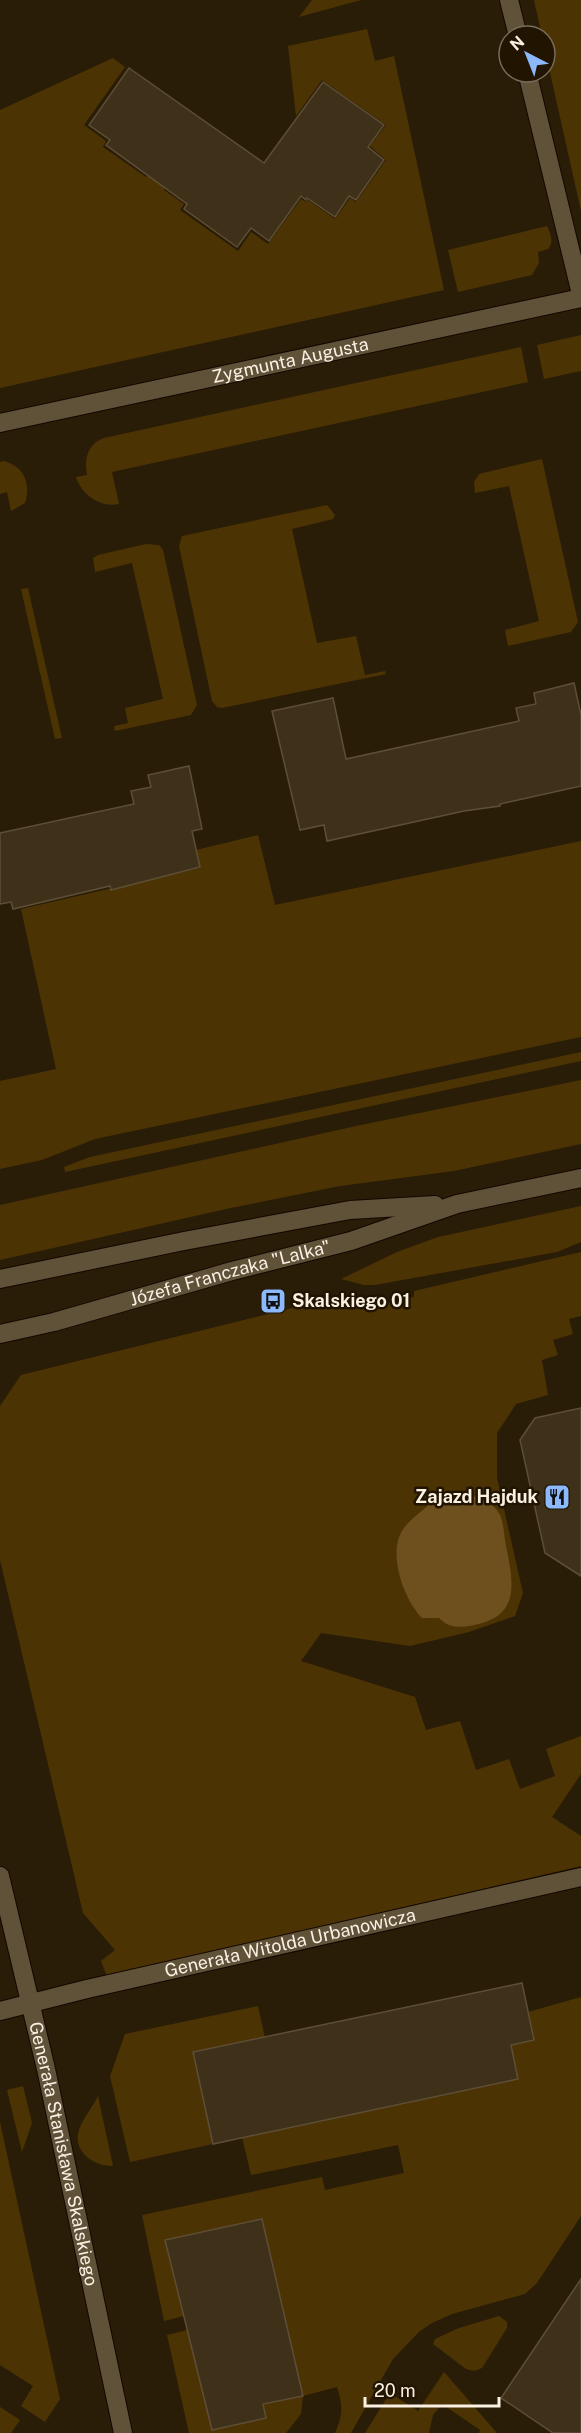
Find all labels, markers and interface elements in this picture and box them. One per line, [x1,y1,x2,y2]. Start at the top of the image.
north arrow [497,24,557,84]
text: N [506,32,528,54]
street label: Zygmunta Augusta [210,333,370,387]
street label: Józefa Franczaka "Lalka" [127,1236,332,1310]
bus stop icon: Skalskiego 01 [258,1286,288,1316]
place label: Skalskiego 01 [292,1290,410,1311]
restaurant icon: Zajazd Hajduk [542,1482,572,1512]
place label: Zajazd Hajduk [415,1486,539,1507]
street label: Generała Witolda Urbanowicza [162,1904,418,1981]
street label: Generała Stanisława Skalskiego [25,2020,103,2288]
scale bar [365,2370,498,2408]
text: 20 m [374,2380,416,2401]

